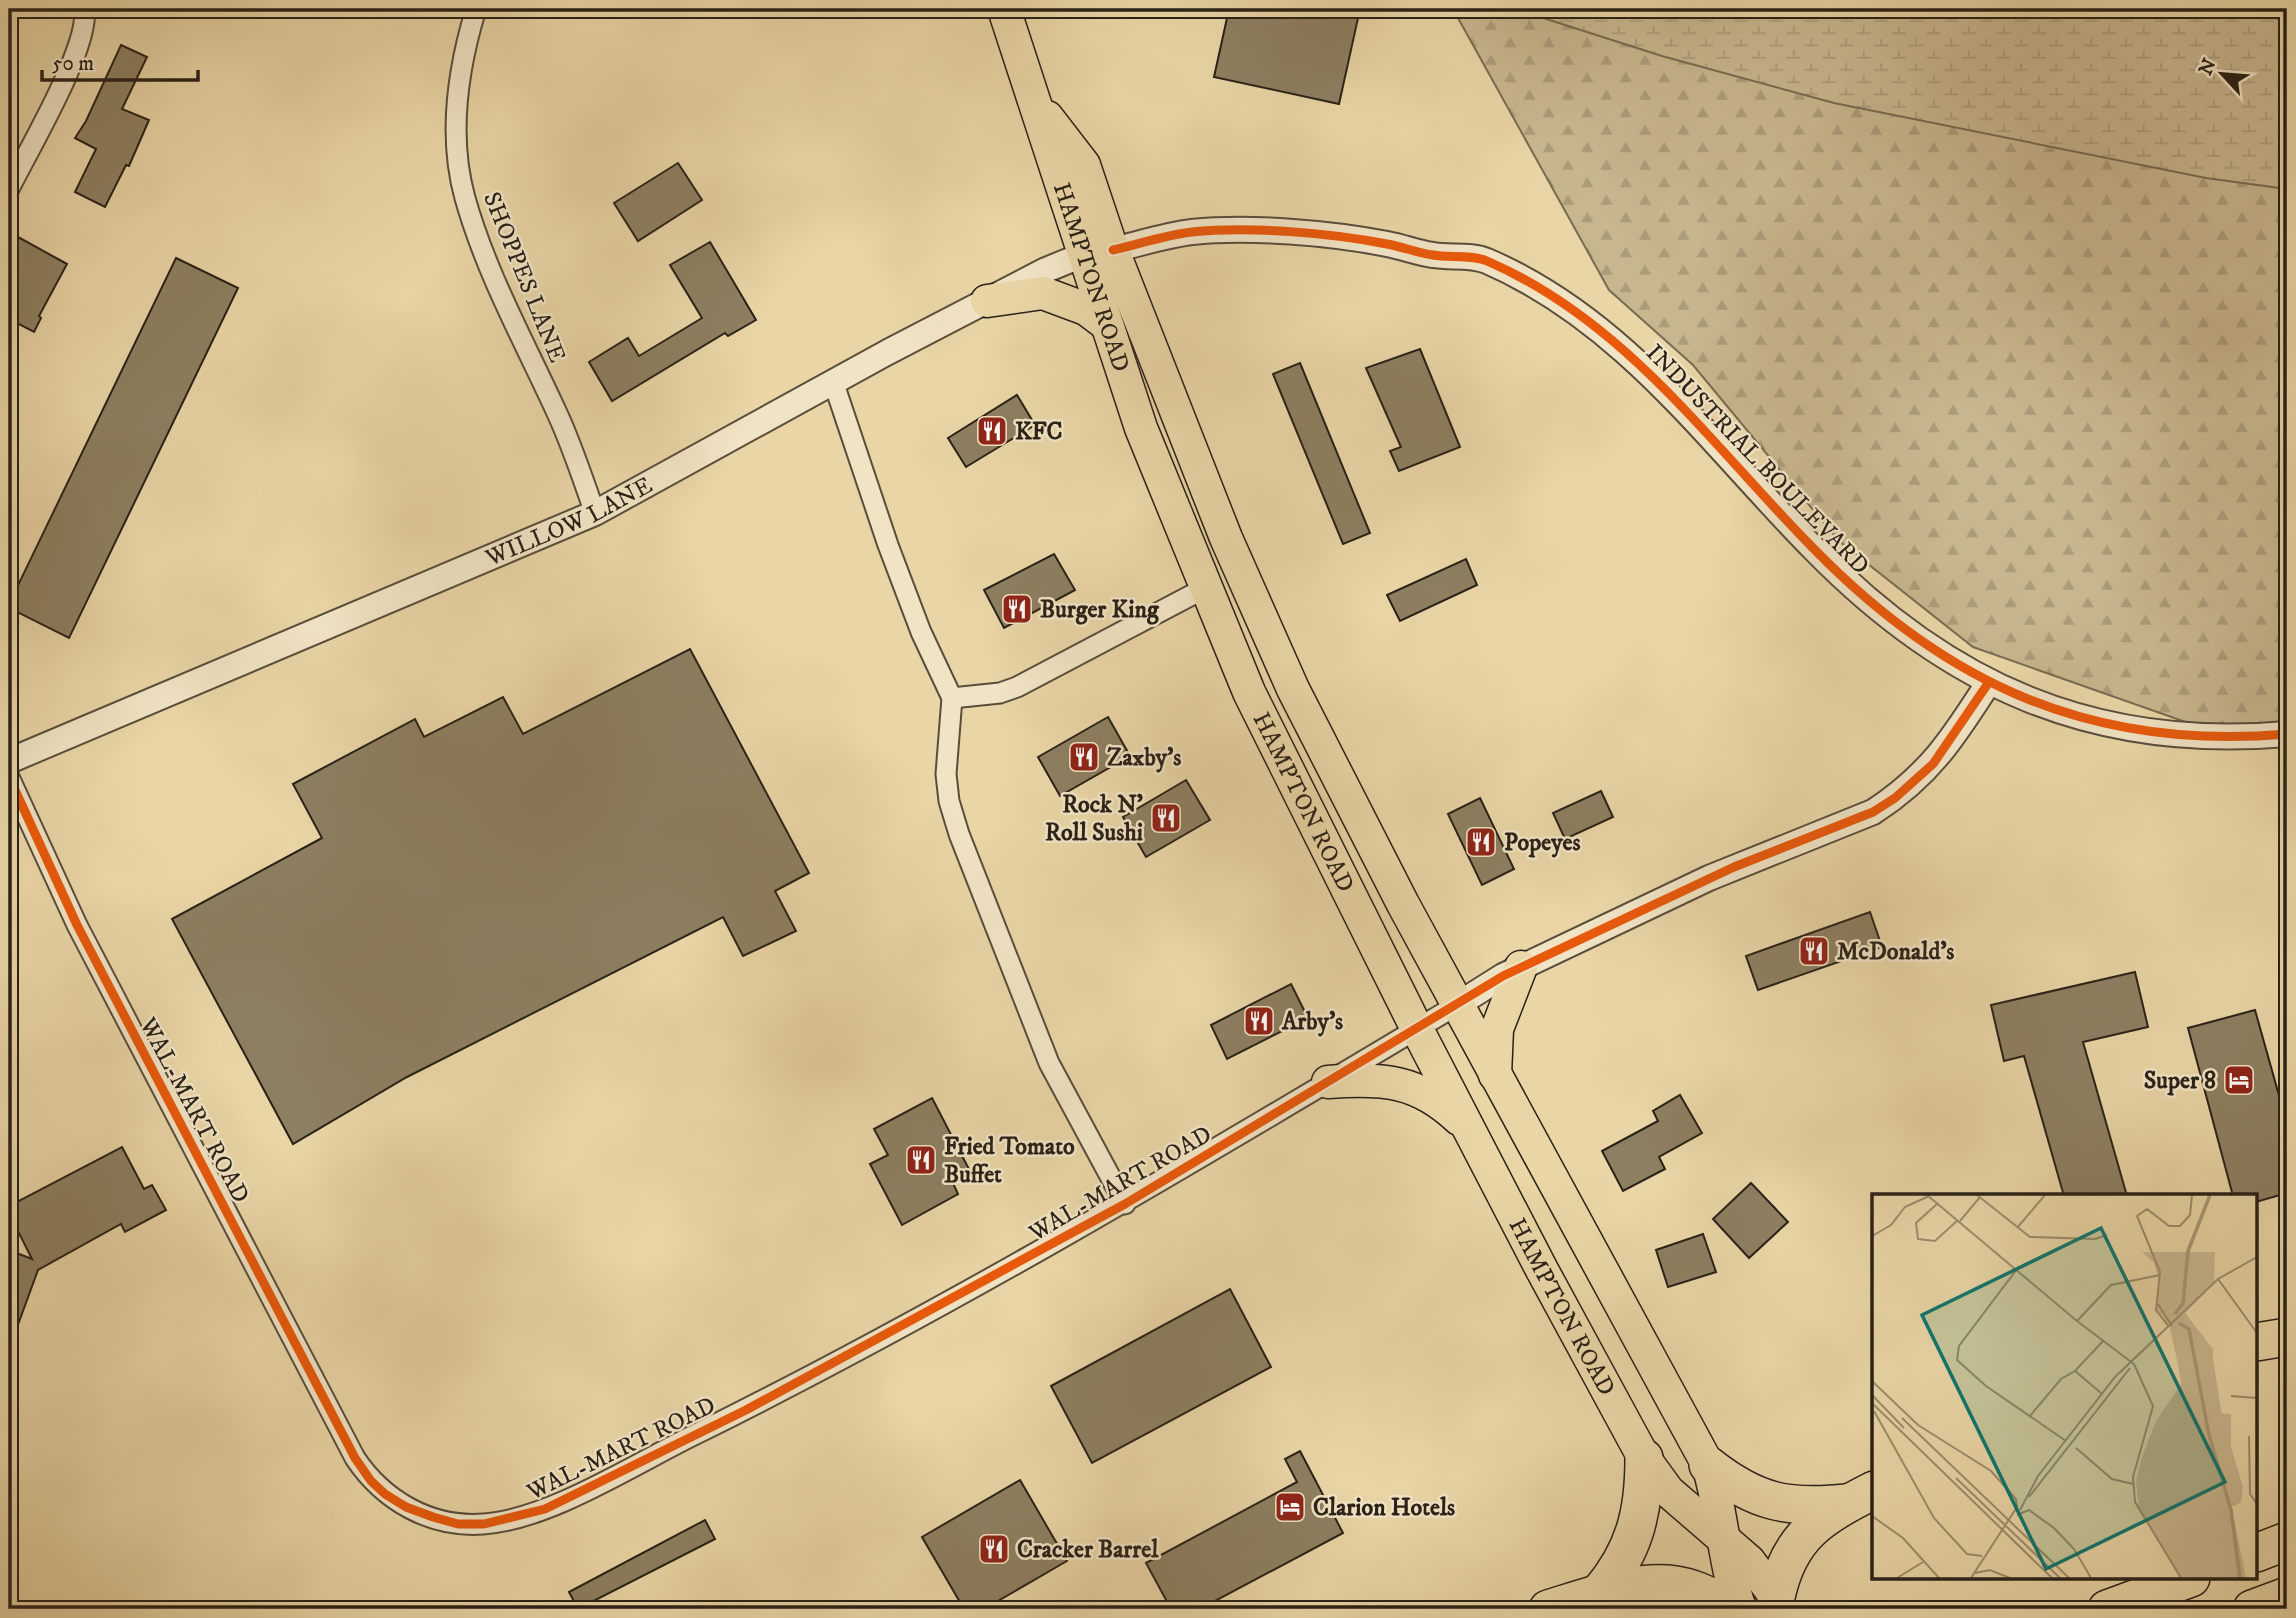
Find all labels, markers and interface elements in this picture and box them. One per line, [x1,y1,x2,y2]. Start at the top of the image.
scale bar [42,38,198,82]
north arrow [2188,38,2258,108]
text: 50 m [52,51,94,77]
text: N [2194,55,2222,79]
street label: HAMPTON ROAD [1046,179,1136,376]
street label: SHOPPES LANE [476,188,572,367]
street label: INDUSTRIAL BOULEVARD [1639,338,1875,581]
restaurant icon: KFC [975,414,1009,448]
place label: KFC [1015,417,1063,447]
street label: WILLOW LANE [481,471,658,574]
restaurant icon: Burger King [1000,592,1034,626]
place label: Burger King [1040,595,1160,625]
street label: HAMPTON ROAD [1246,707,1360,897]
restaurant icon: Zaxby's [1067,740,1101,774]
place label: Zaxby's [1107,743,1181,773]
place label: Rock N' Roll Sushi [1045,790,1143,848]
restaurant icon: Rock N' Roll Sushi [1149,801,1183,835]
restaurant icon: Popeyes [1464,825,1498,859]
place label: Popeyes [1504,828,1581,858]
restaurant icon: McDonald's [1797,934,1831,968]
place label: McDonald's [1837,937,1954,967]
restaurant icon: Arby's [1242,1004,1276,1038]
place label: Arby's [1281,1007,1343,1037]
street label: WAL-MART ROAD [132,1012,256,1208]
hotel icon: Super 8 [2222,1063,2256,1097]
place label: Super 8 [2144,1066,2216,1096]
street label: WAL-MART ROAD [1023,1119,1217,1249]
place label: Fried Tomato Buffet [944,1132,1075,1190]
restaurant icon: Fried Tomato Buffet [904,1143,938,1177]
inset map [1872,1194,2258,1580]
street label: HAMPTON ROAD [1502,1213,1621,1401]
street label: WAL-MART ROAD [521,1390,721,1508]
hotel icon: Clarion Hotels [1273,1490,1307,1524]
place label: Clarion Hotels [1313,1493,1455,1523]
restaurant icon: Cracker Barrel [977,1532,1011,1566]
place label: Cracker Barrel [1017,1535,1159,1565]

